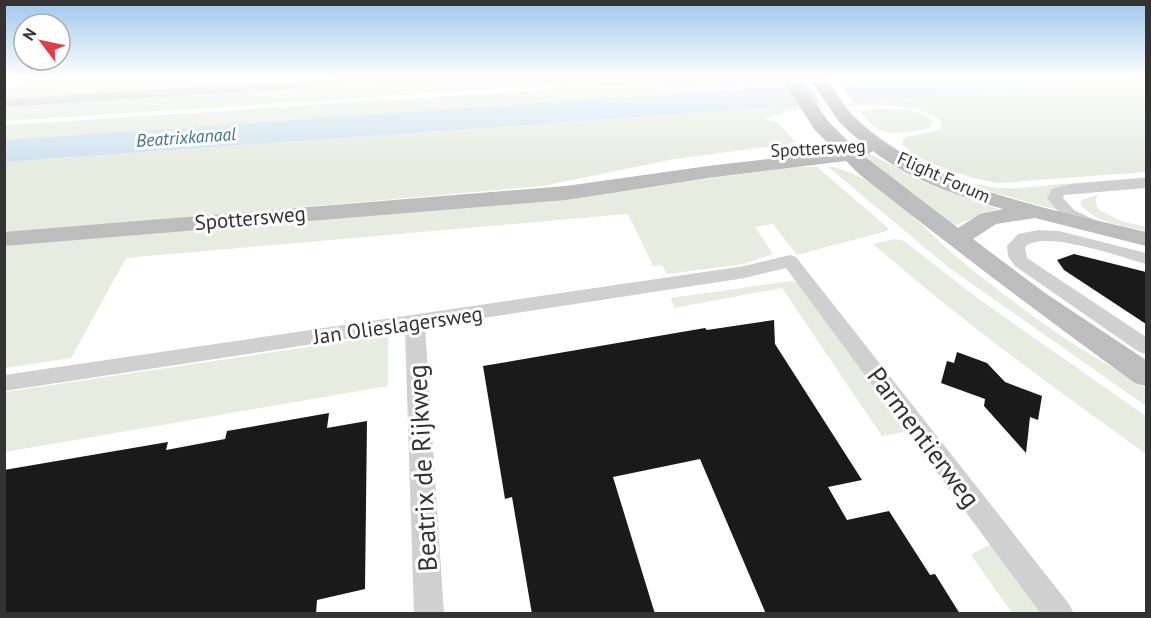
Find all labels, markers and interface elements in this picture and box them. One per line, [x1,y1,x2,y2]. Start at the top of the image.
north arrow [12,12,72,72]
text: N [18,24,41,44]
water label: Beatrixkanaal [135,122,237,152]
street label: Spottersweg [770,134,866,162]
street label: Flight Forum [894,146,994,208]
street label: Spottersweg [193,200,307,236]
street label: Jan Olieslagersweg [311,300,484,350]
street label: Parmentierweg [860,360,988,514]
street label: Beatrix de Rijkweg [400,364,444,572]

